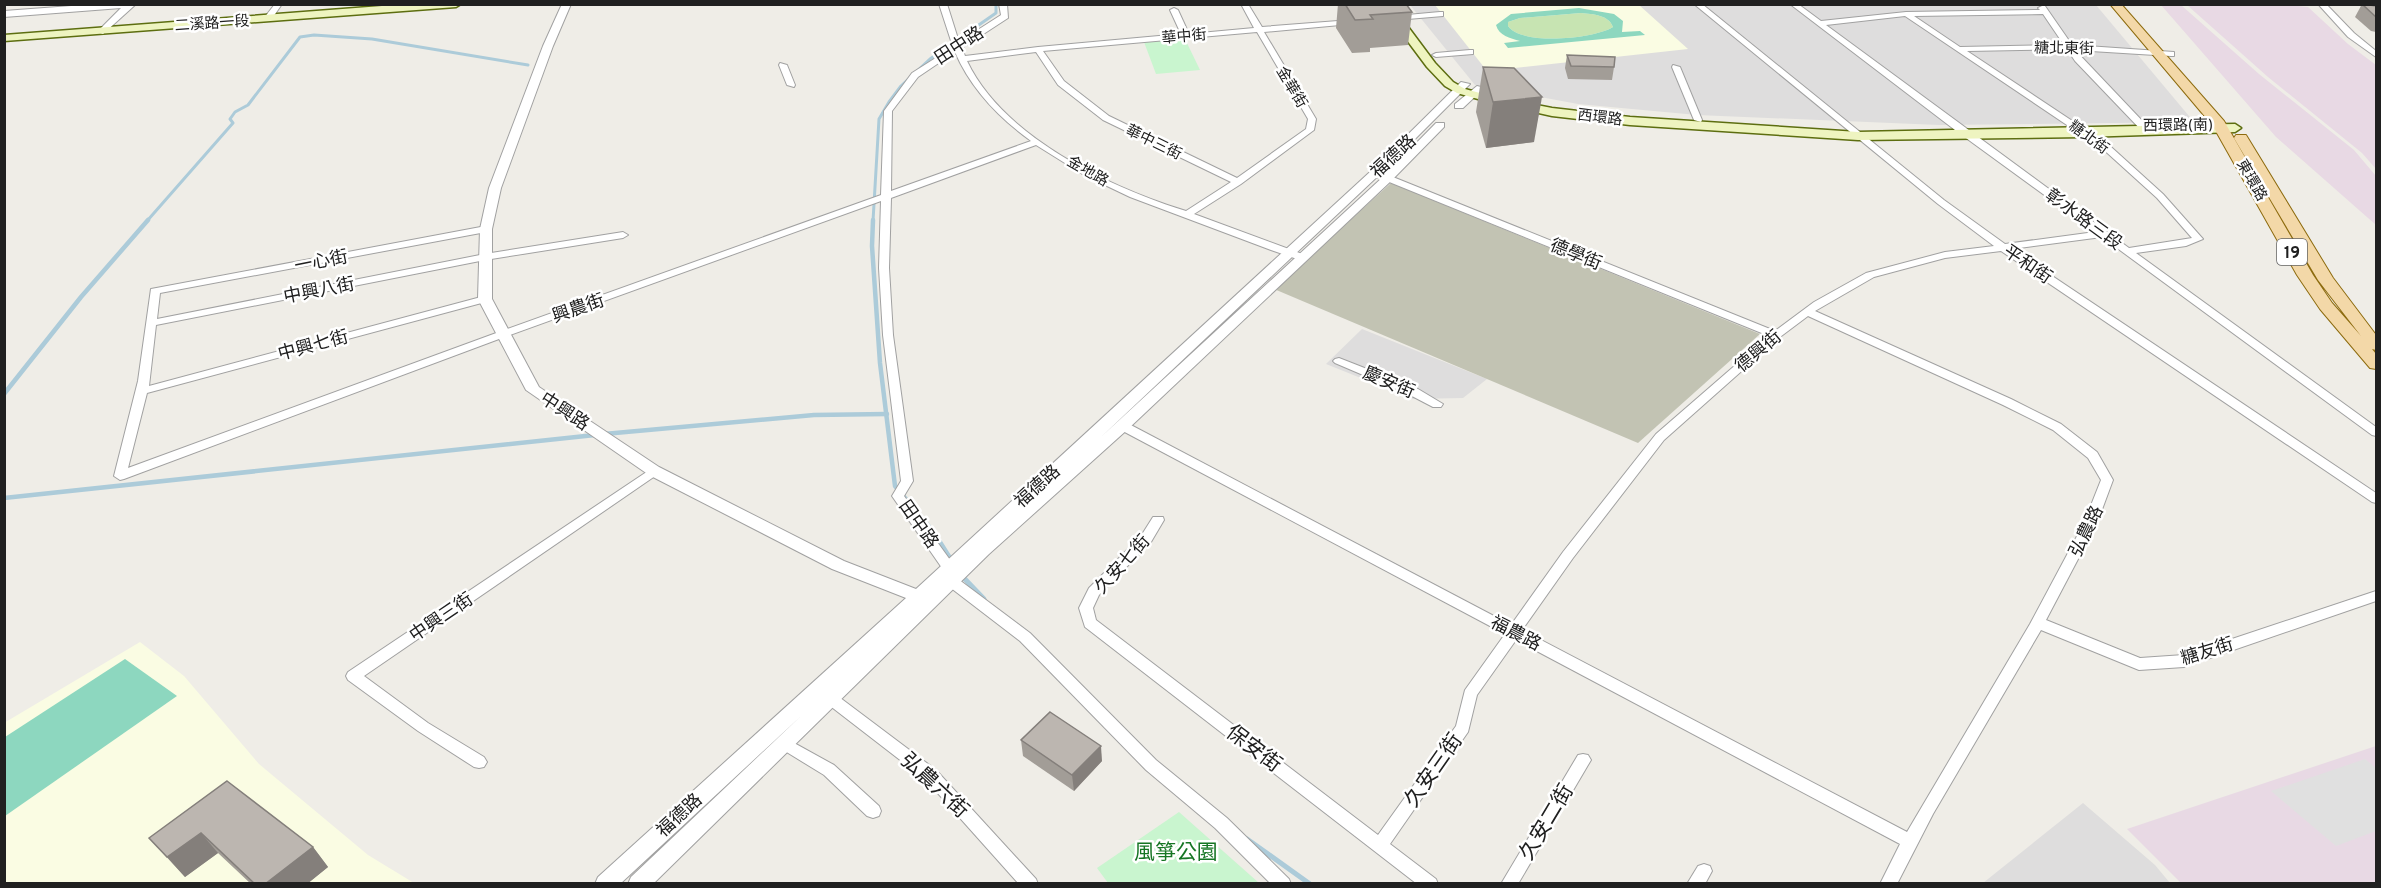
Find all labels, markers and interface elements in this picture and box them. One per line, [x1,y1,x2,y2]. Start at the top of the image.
street label: 二溪路一段 [174,12,250,37]
street label: 田中路 [931,22,989,71]
street label: 華中街 [1161,26,1207,49]
street label: 糖北東街 [2034,38,2094,60]
street label: 金華街 [1271,64,1310,112]
street label: 西環路 [1576,106,1623,131]
street label: 糖北街 [2064,116,2112,159]
street label: 西環路(南) [2143,116,2213,137]
street label: 華中三街 [1122,122,1184,165]
street label: 福德路 [1366,130,1422,184]
street label: 金地路 [1063,153,1111,192]
street label: 東環路 [2231,157,2270,205]
street label: 彰水路三段 [2040,184,2126,256]
street label: 德學街 [1546,235,1605,276]
road number: 19 [2277,239,2307,265]
street label: 平和街 [1998,241,2056,290]
street label: 一心街 [293,246,350,279]
street label: 中興八街 [282,273,357,310]
street label: 興農街 [549,290,608,329]
street label: 中興七街 [276,326,351,367]
street label: 德興街 [1731,326,1787,378]
street label: 慶安街 [1359,362,1418,405]
street label: 中興路 [535,388,593,437]
street label: 福德路 [1010,461,1066,514]
street label: 田中路 [893,496,943,554]
street label: 弘農路 [2065,502,2110,561]
street label: 久安七街 [1090,531,1156,599]
street label: 中興三街 [406,589,478,648]
street label: 福農路 [1486,612,1545,657]
street label: 糖友街 [2178,634,2237,671]
street label: 保安街 [1220,719,1286,779]
street label: 久安三街 [1399,729,1469,813]
street label: 弘農六街 [894,748,974,825]
street label: 久安二街 [1514,780,1580,866]
street label: 福德路 [652,789,708,843]
park label: 風箏公園 [1134,840,1218,867]

